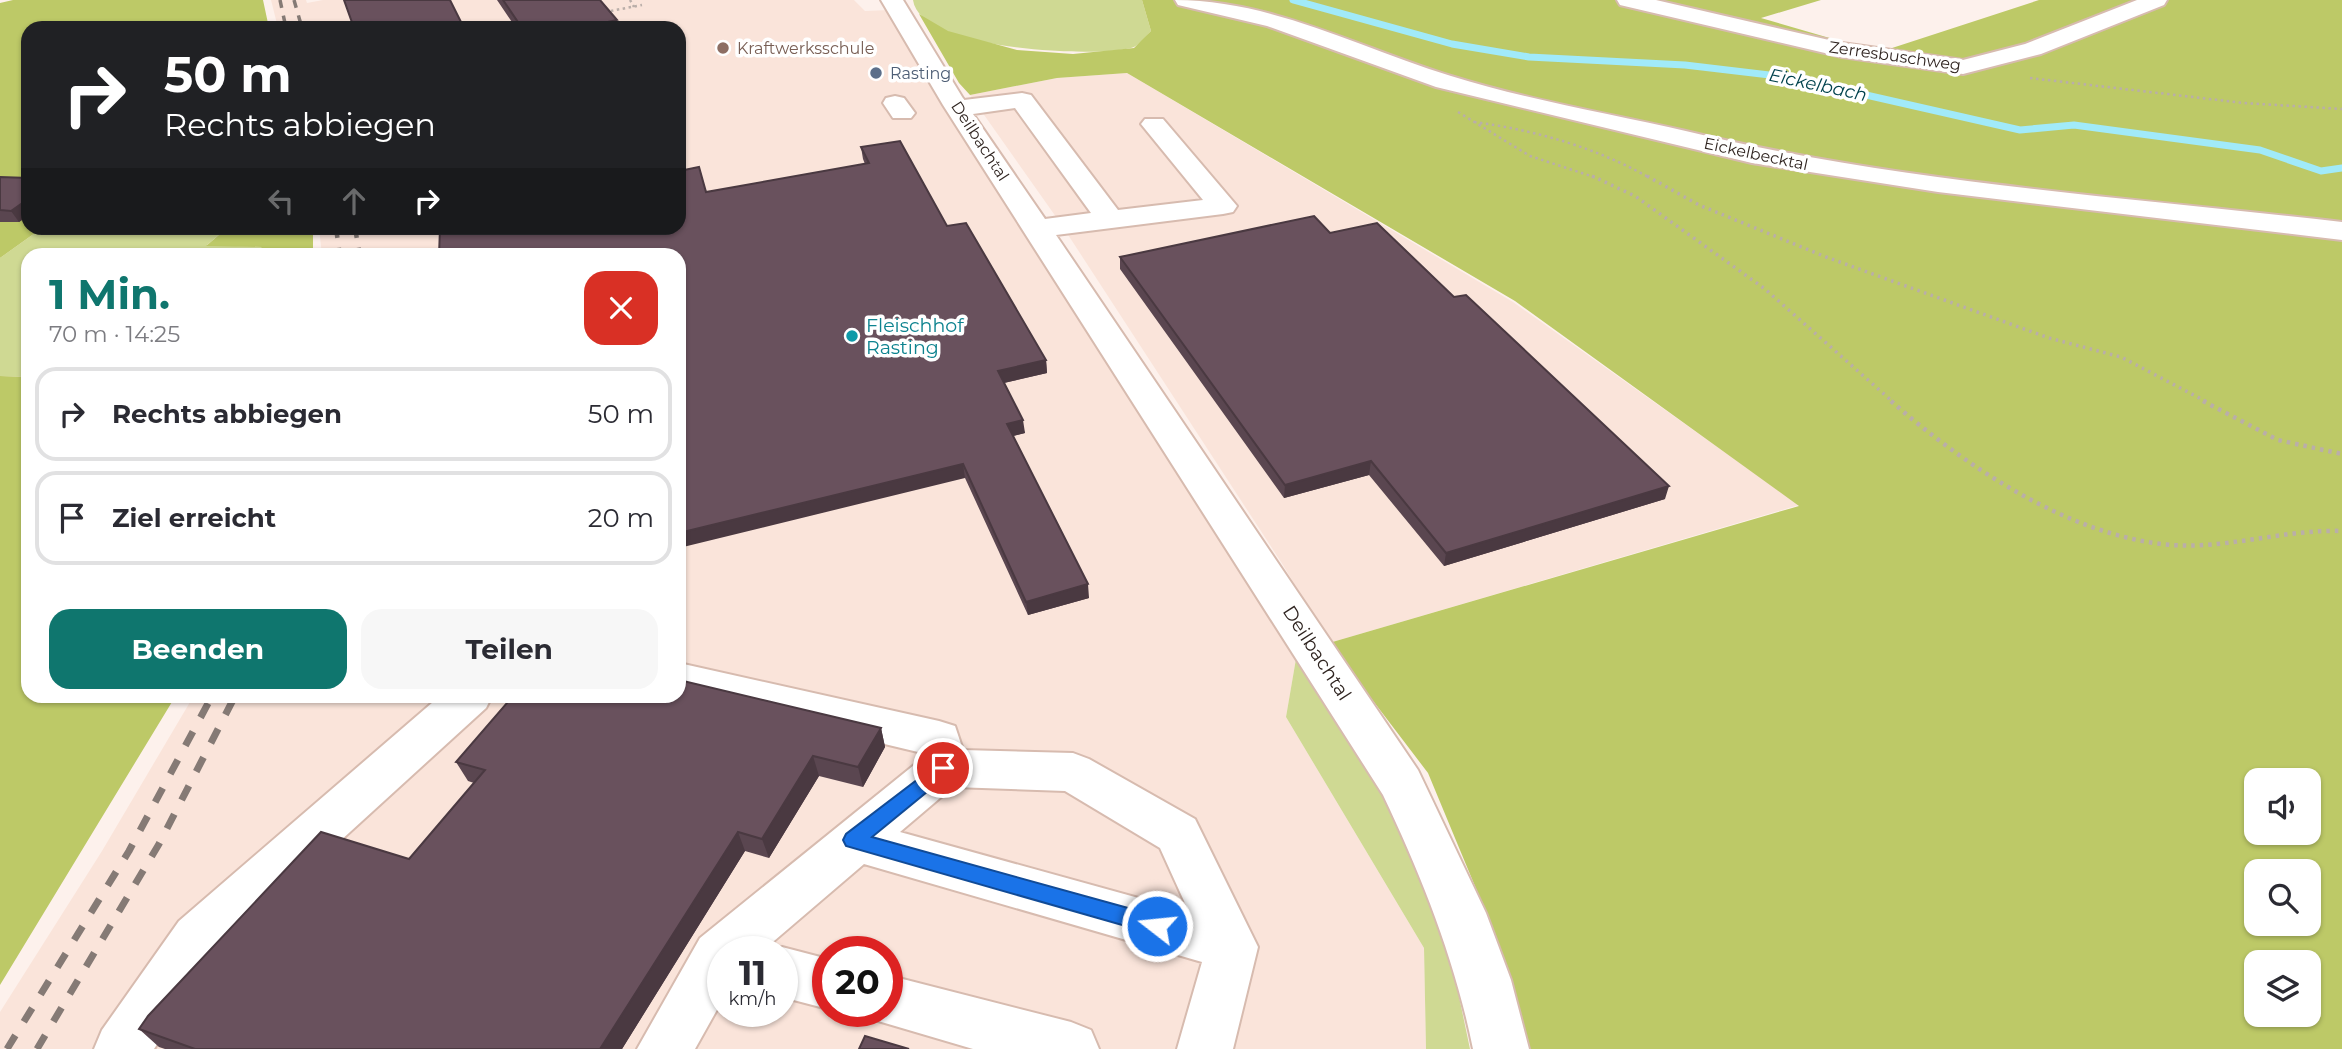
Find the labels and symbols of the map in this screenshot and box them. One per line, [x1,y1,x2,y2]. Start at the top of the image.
street label: Zerresbuschweg [1828,37,1962,75]
place label: Kraftwerksschule [737,39,874,58]
marker: Kraftwerksschule [715,40,731,56]
place label: Rasting [890,64,951,83]
water label: Eickelbach [1767,64,1869,106]
marker: Rasting [868,65,884,81]
street label: Deilbachtal [947,98,1013,184]
street label: Eickelbecktal [1702,134,1810,174]
place label: Fleischhof Rasting [866,314,965,359]
marker: Fleischhof Rasting [844,328,860,344]
street label: Deilbachtal [1278,601,1356,705]
pin [913,738,973,798]
position arrow [1120,889,1194,963]
speed limit sign: 20 [812,936,903,1027]

